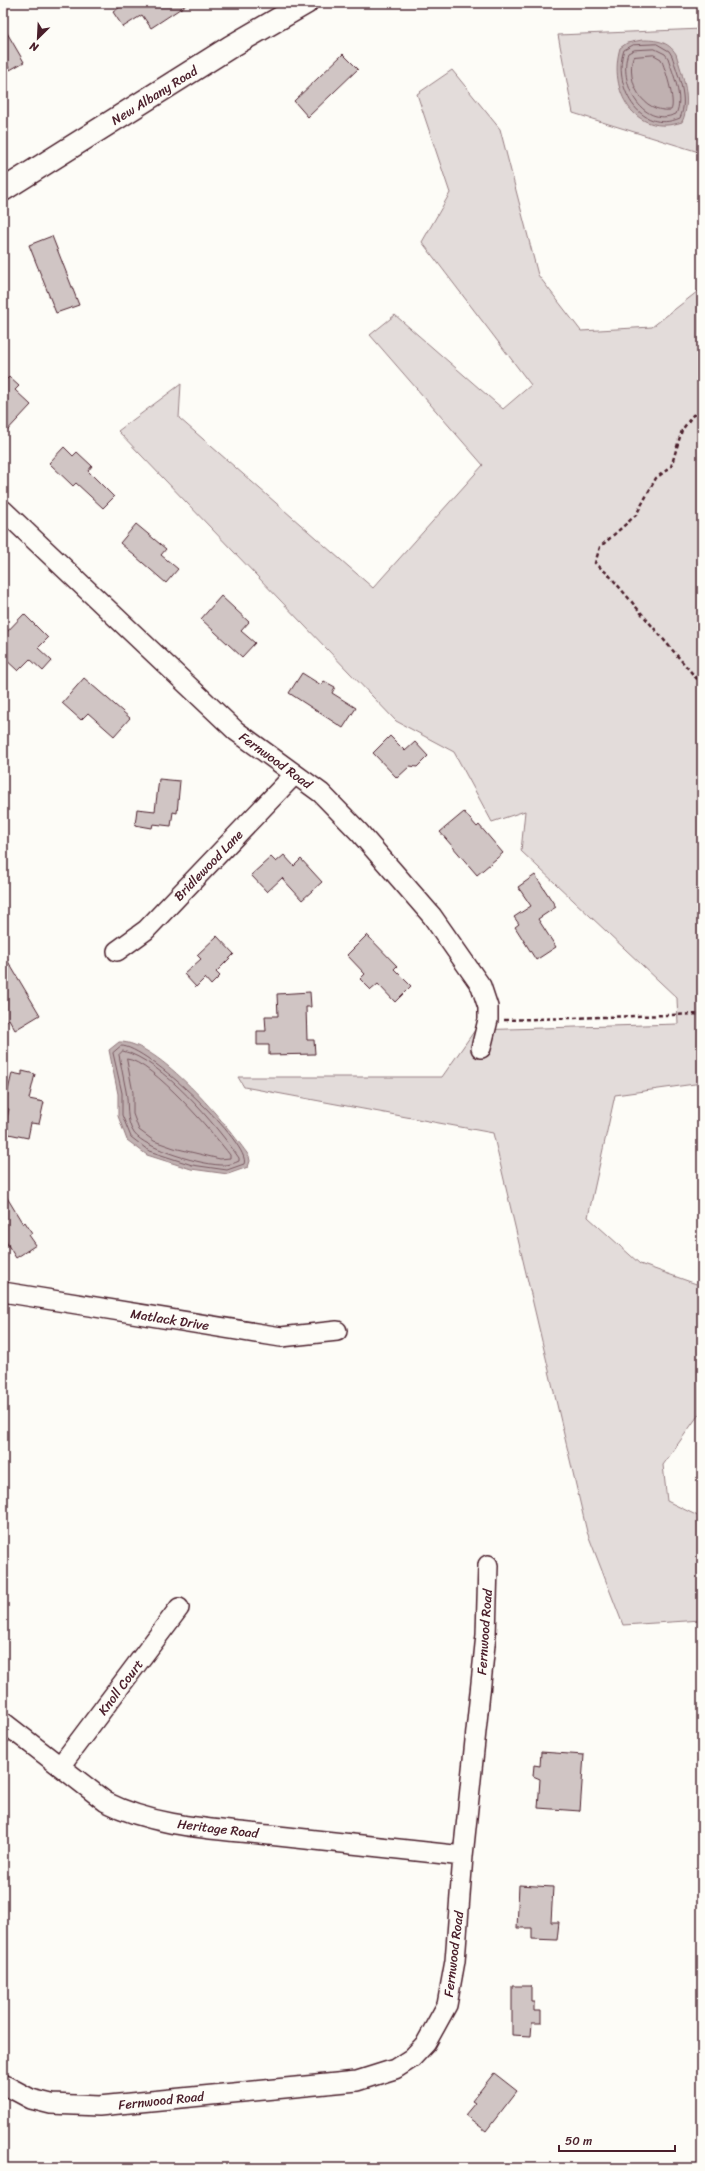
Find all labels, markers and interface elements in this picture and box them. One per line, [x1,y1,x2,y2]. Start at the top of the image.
north arrow [18,18,58,58]
text: N [26,36,42,57]
street label: New Albany Road [106,59,203,131]
street label: Fernwood Road [234,726,318,796]
street label: Bridlewood Lane [168,824,249,907]
street label: Matlack Drive [129,1302,211,1337]
street label: Fernwood Road [470,1587,499,1676]
street label: Knoll Court [92,1654,149,1720]
street label: Heritage Road [176,1812,261,1845]
street label: Fernwood Road [437,1909,470,1998]
street label: Fernwood Road [117,2084,206,2116]
scale bar [559,2127,675,2153]
text: 50 m [565,2130,592,2152]

